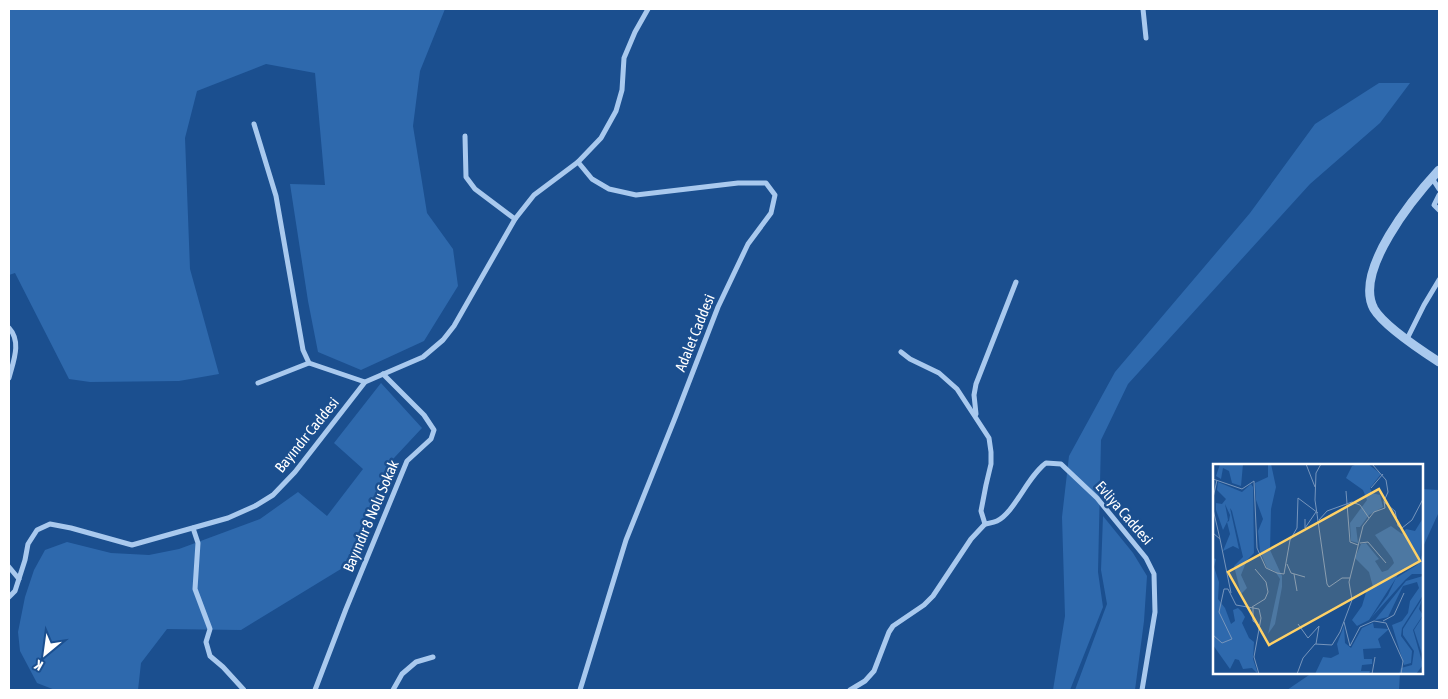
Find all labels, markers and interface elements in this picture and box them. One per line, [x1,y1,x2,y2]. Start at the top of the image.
street label: Adalet Caddesi [671,292,718,374]
street label: Bayındır Caddesi [271,394,342,476]
street label: Bayındır 8 Nolu Sokak [339,457,402,574]
inset map [1213,464,1423,674]
street label: Evliya Caddesi [1092,477,1157,548]
north arrow [20,629,70,679]
text: K [32,657,46,674]

